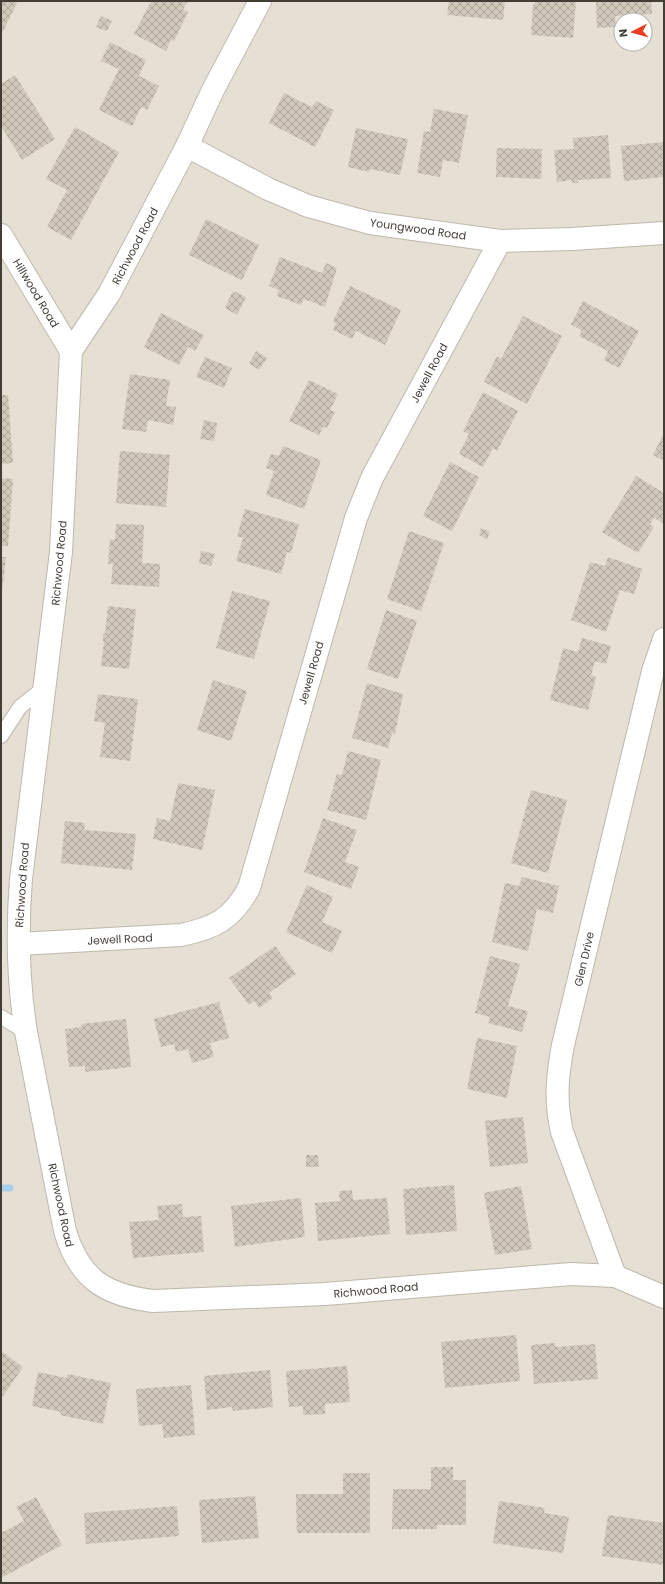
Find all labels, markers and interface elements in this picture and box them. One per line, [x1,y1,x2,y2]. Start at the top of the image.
north arrow [613,12,653,52]
text: N [615,28,631,38]
street label: Richwood Road [108,205,162,287]
street label: Youngwood Road [369,214,467,244]
street label: Hillwood Road [9,256,63,330]
street label: Jewell Road [407,340,451,406]
street label: Richwood Road [47,520,71,606]
street label: Jewell Road [294,639,328,707]
street label: Richwood Road [11,842,33,928]
street label: Jewell Road [87,929,153,949]
street label: Glen Drive [570,930,598,988]
street label: Richwood Road [44,1162,78,1248]
street label: Richwood Road [333,1278,419,1302]

